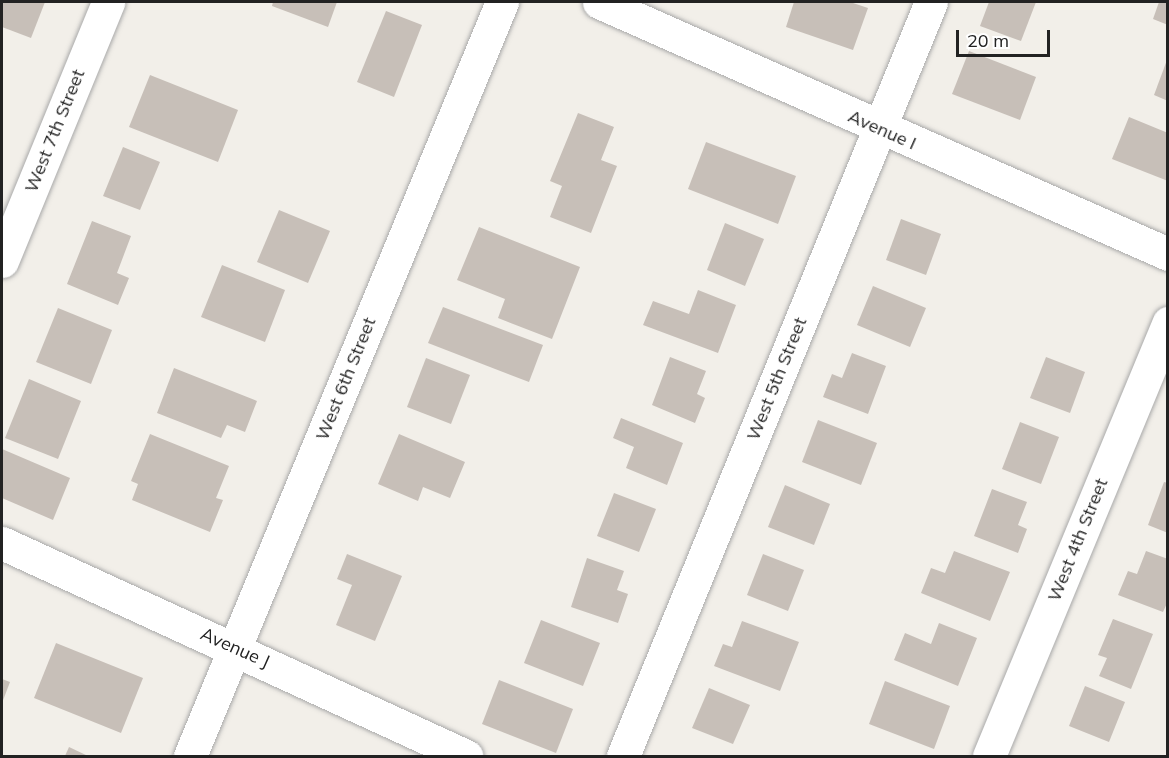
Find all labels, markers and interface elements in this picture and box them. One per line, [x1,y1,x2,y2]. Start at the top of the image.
scale bar [959,18,1054,56]
text: 20 m [967,29,1009,52]
street label: West 7th Street [21,66,89,196]
street label: Avenue I [845,105,919,155]
street label: West 6th Street [312,314,380,444]
street label: West 5th Street [743,314,811,444]
street label: West 4th Street [1044,475,1112,605]
street label: Avenue J [197,623,273,673]

